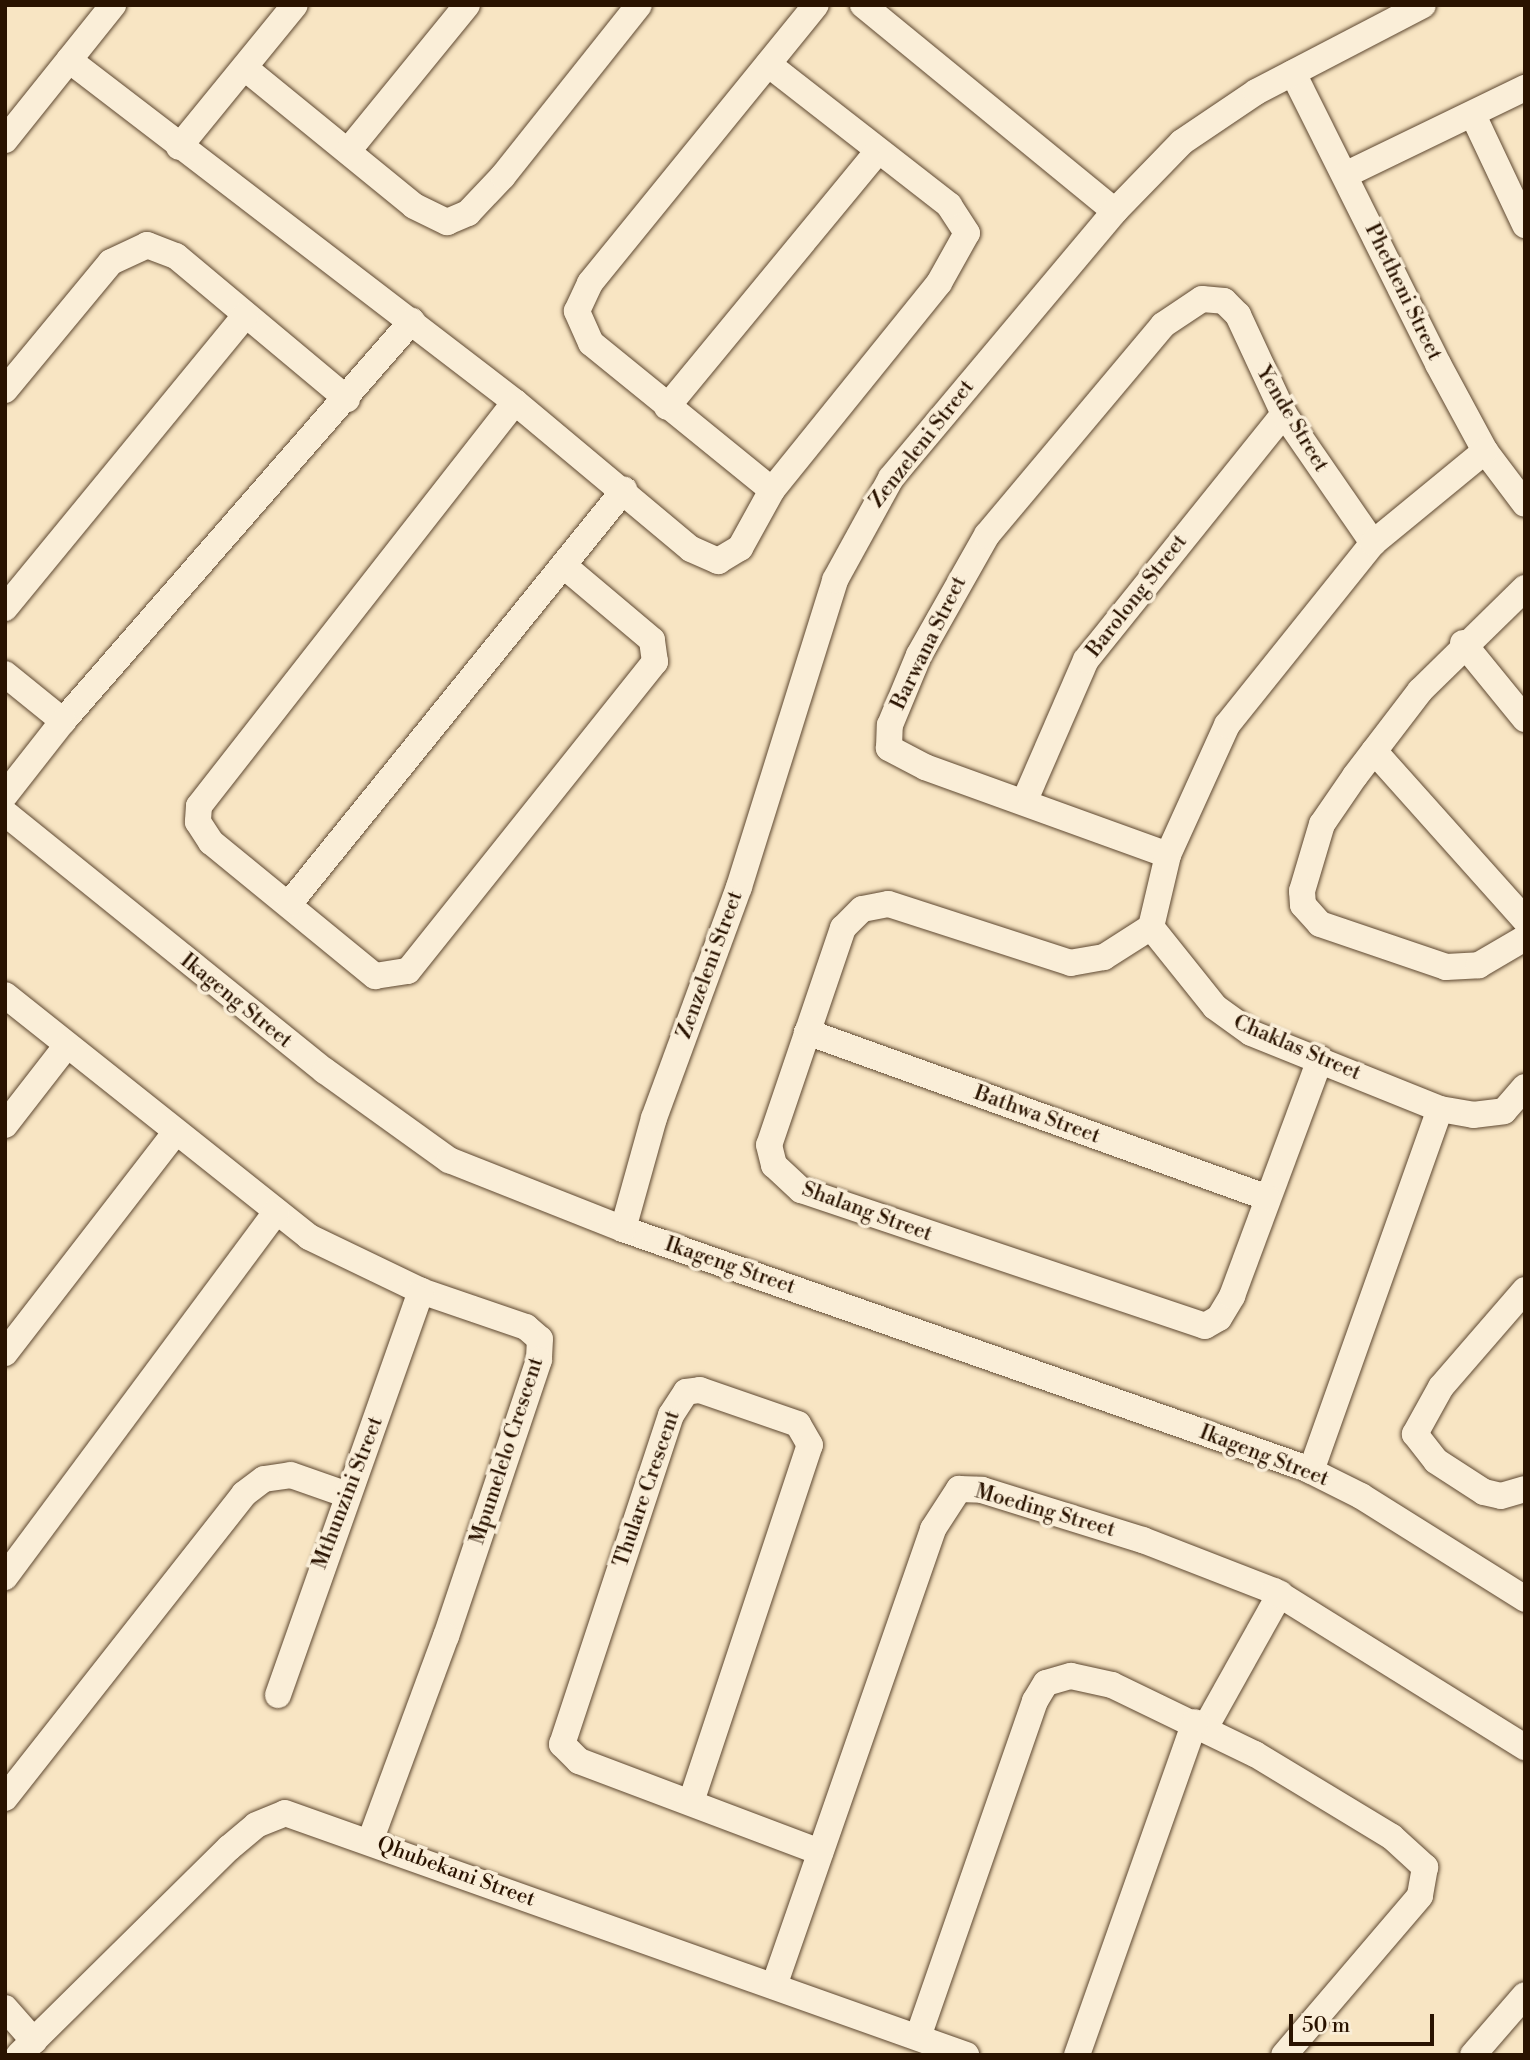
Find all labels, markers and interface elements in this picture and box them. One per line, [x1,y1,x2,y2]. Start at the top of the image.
street label: Phetheni Street [1359,219,1447,365]
street label: Yende Street [1250,361,1334,477]
street label: Zenzeleni Street [864,375,980,513]
street label: Barolong Street [1081,530,1193,662]
street label: Barwana Street [886,572,972,714]
street label: Zenzeleni Street [672,888,748,1042]
street label: Ikageng Street [175,948,297,1054]
street label: Chaklas Street [1230,1010,1364,1086]
street label: Bathwa Street [971,1081,1103,1149]
street label: Shalang Street [798,1177,936,1247]
street label: Ikageng Street [662,1232,798,1300]
street label: Mpumelelo Crescent [465,1354,549,1548]
street label: Thulare Crescent [608,1407,686,1571]
street label: Mthunzini Street [307,1413,389,1573]
street label: Ikageng Street [1196,1420,1332,1492]
street label: Moeding Street [972,1479,1118,1543]
street label: Qhubekani Street [373,1832,539,1912]
scale bar [1292,2000,1437,2044]
text: 50 m [1302,2013,1350,2039]

